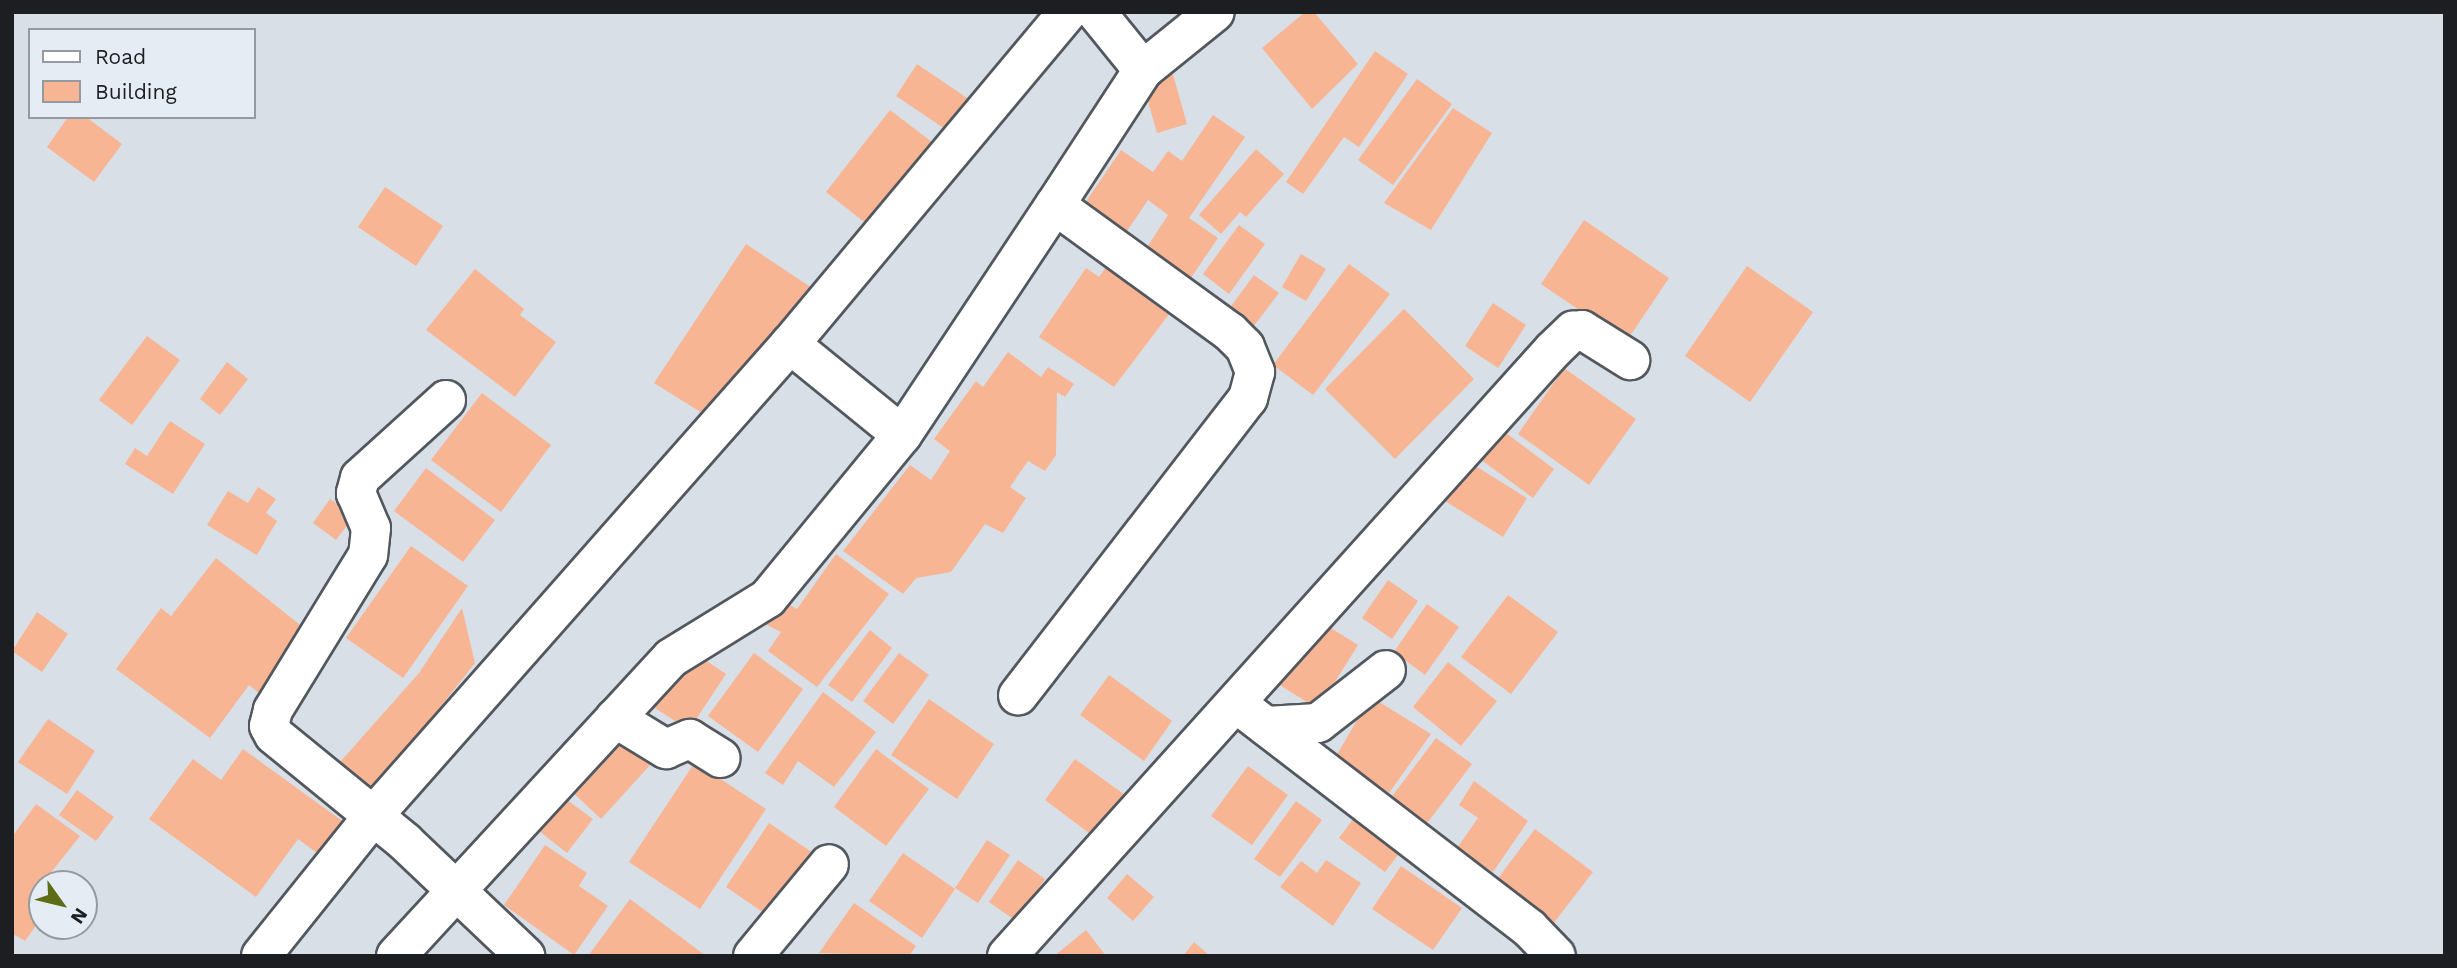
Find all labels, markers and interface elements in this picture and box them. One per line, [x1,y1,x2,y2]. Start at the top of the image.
legend [28,28,256,119]
text: Road [95,44,146,69]
text: Building [95,79,177,104]
north arrow [28,870,98,940]
text: N [66,904,93,928]

